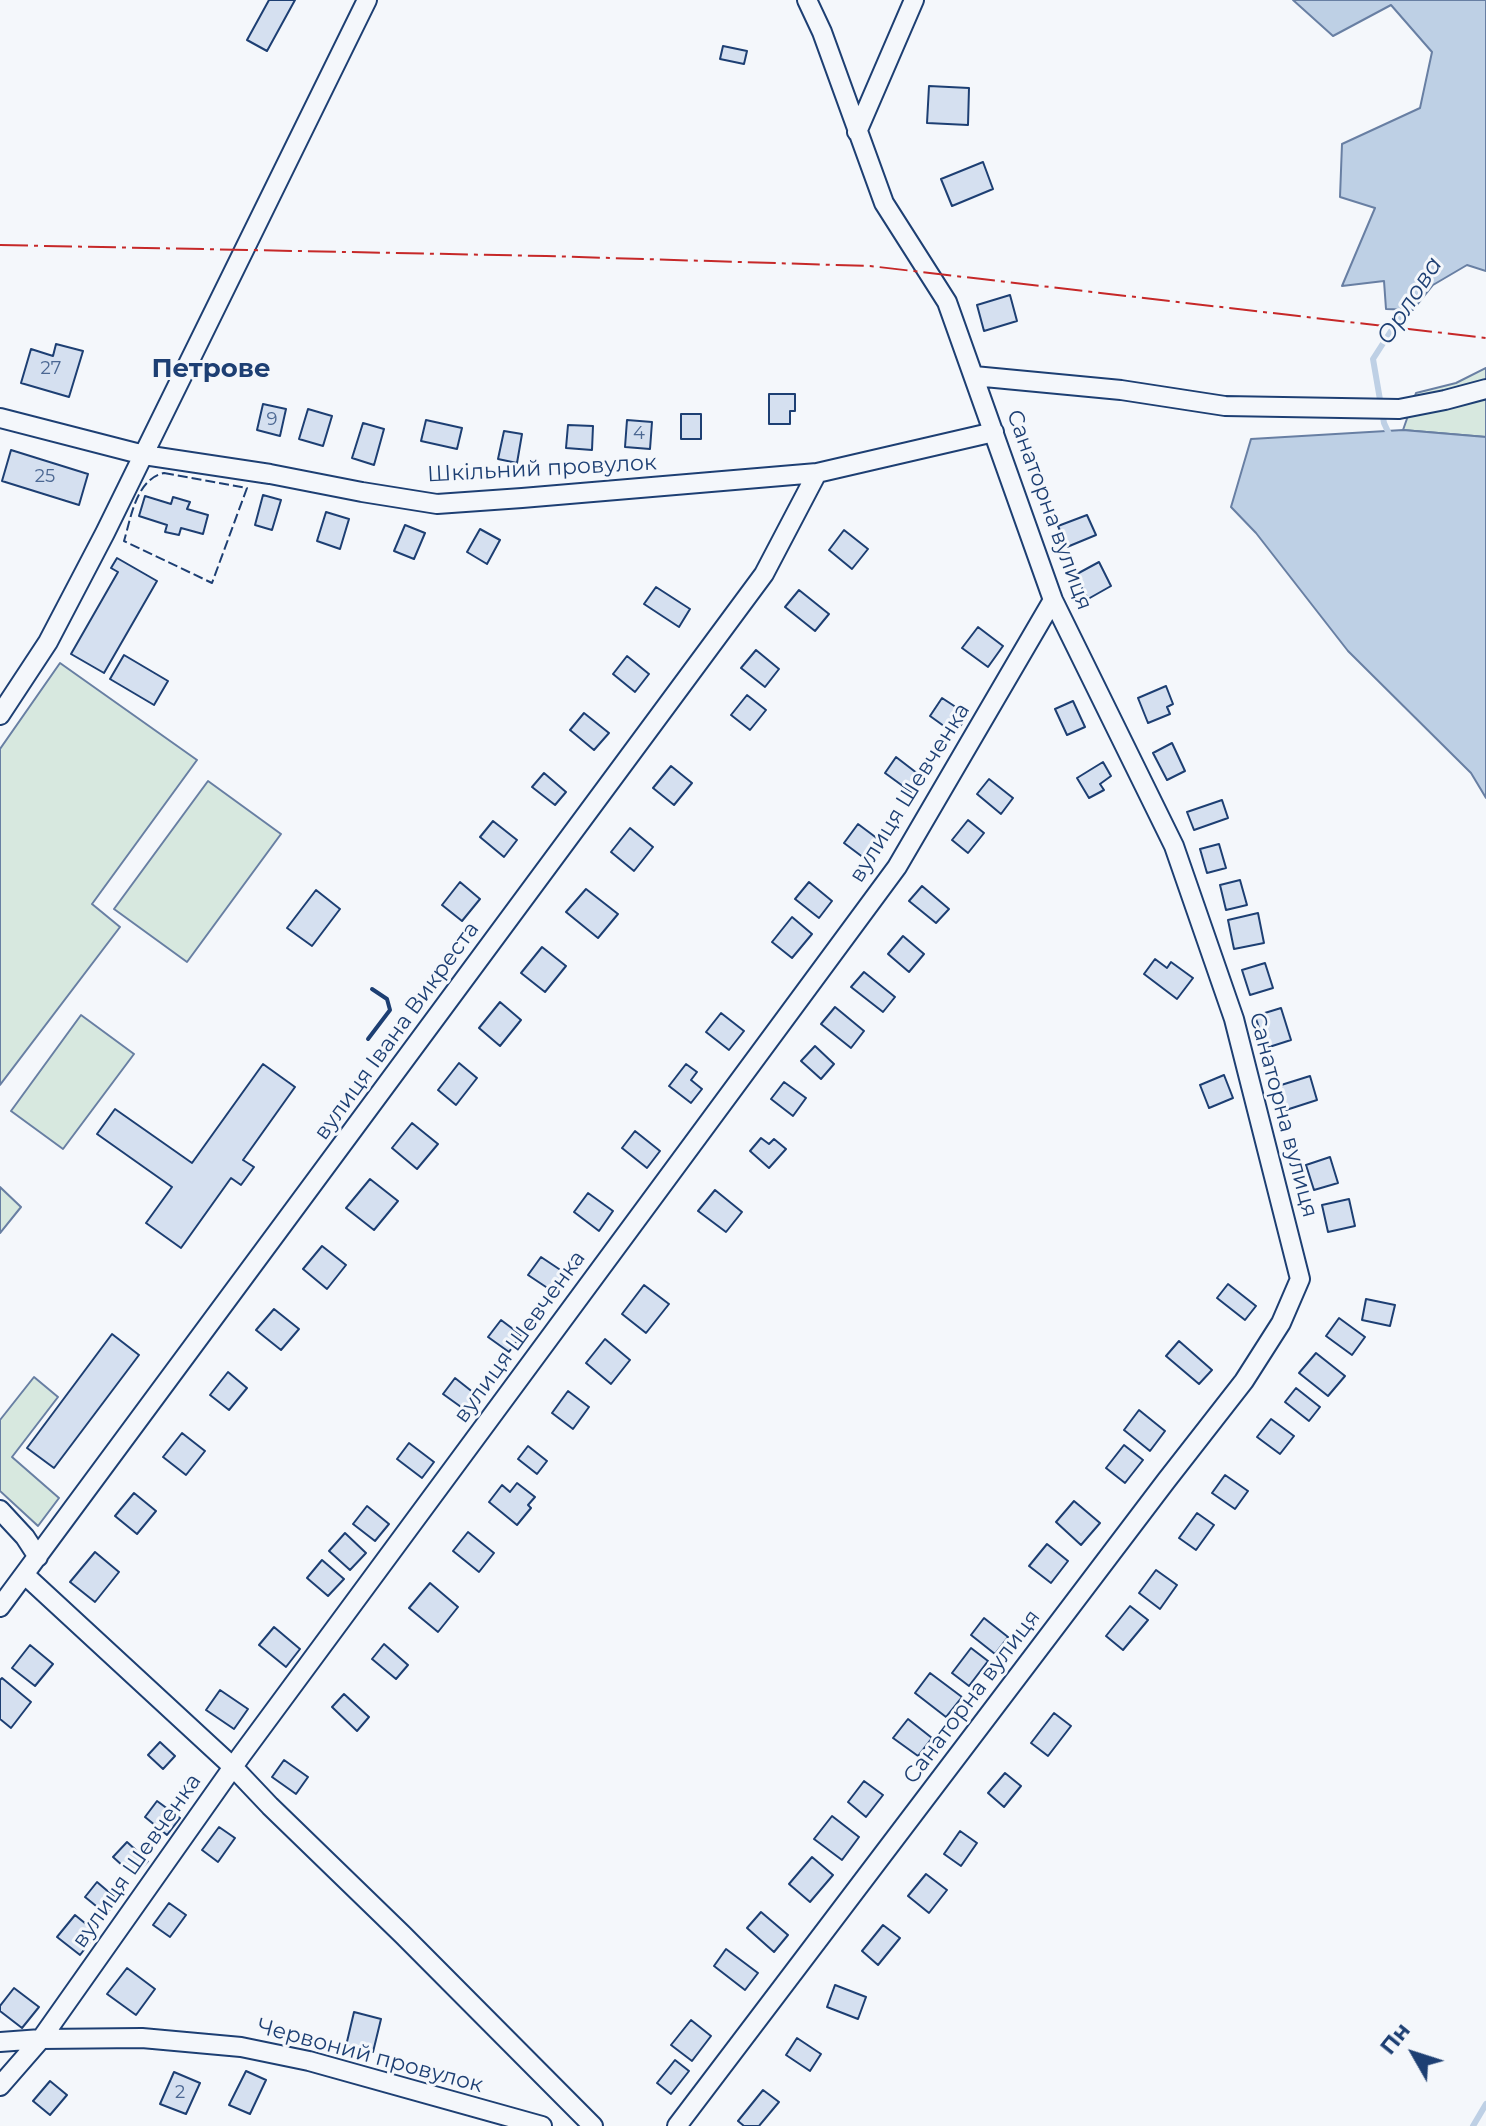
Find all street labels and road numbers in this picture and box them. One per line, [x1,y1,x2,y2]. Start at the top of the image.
street label: Санаторна вулиця [1001,406,1097,614]
street label: Шкільний провулок [427,450,657,488]
street label: вулиця Шевченка [844,698,976,888]
street label: вулиця Івана Викреста [309,917,485,1145]
street label: Санаторна вулиця [1243,1010,1323,1220]
street label: вулиця Шевченка [449,1246,591,1428]
street label: Санаторна вулиця [898,1605,1046,1789]
street label: вулиця Шевченка [67,1769,207,1953]
street label: Червоний провулок [254,2013,486,2099]

